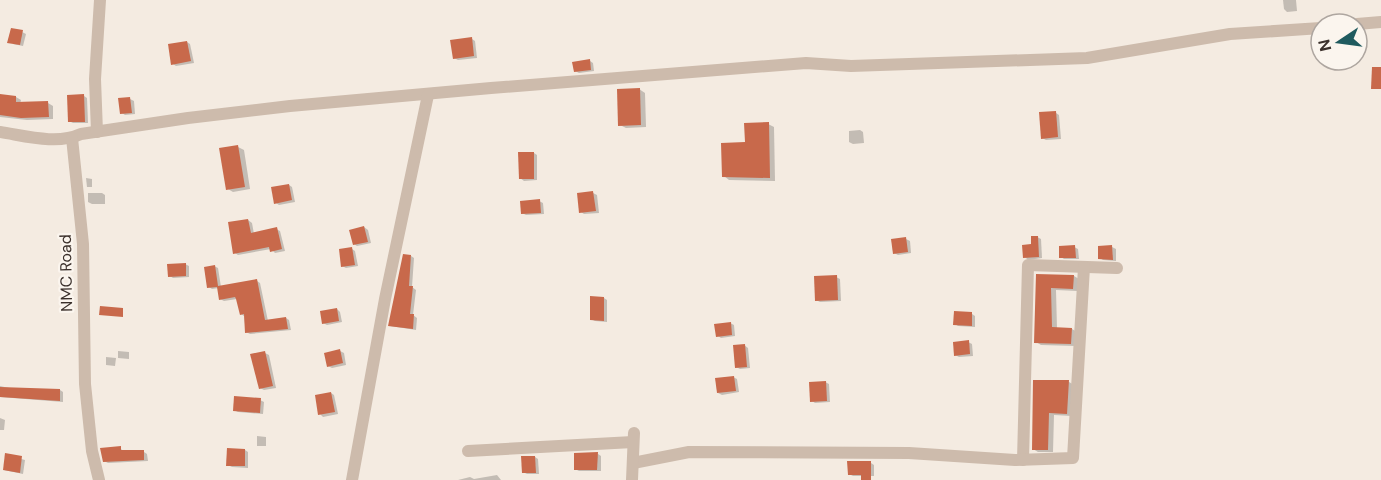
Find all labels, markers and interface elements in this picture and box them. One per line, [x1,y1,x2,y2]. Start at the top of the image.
north arrow [1309,12,1369,72]
text: N [1313,37,1336,53]
street label: NMC Road [55,234,77,312]

